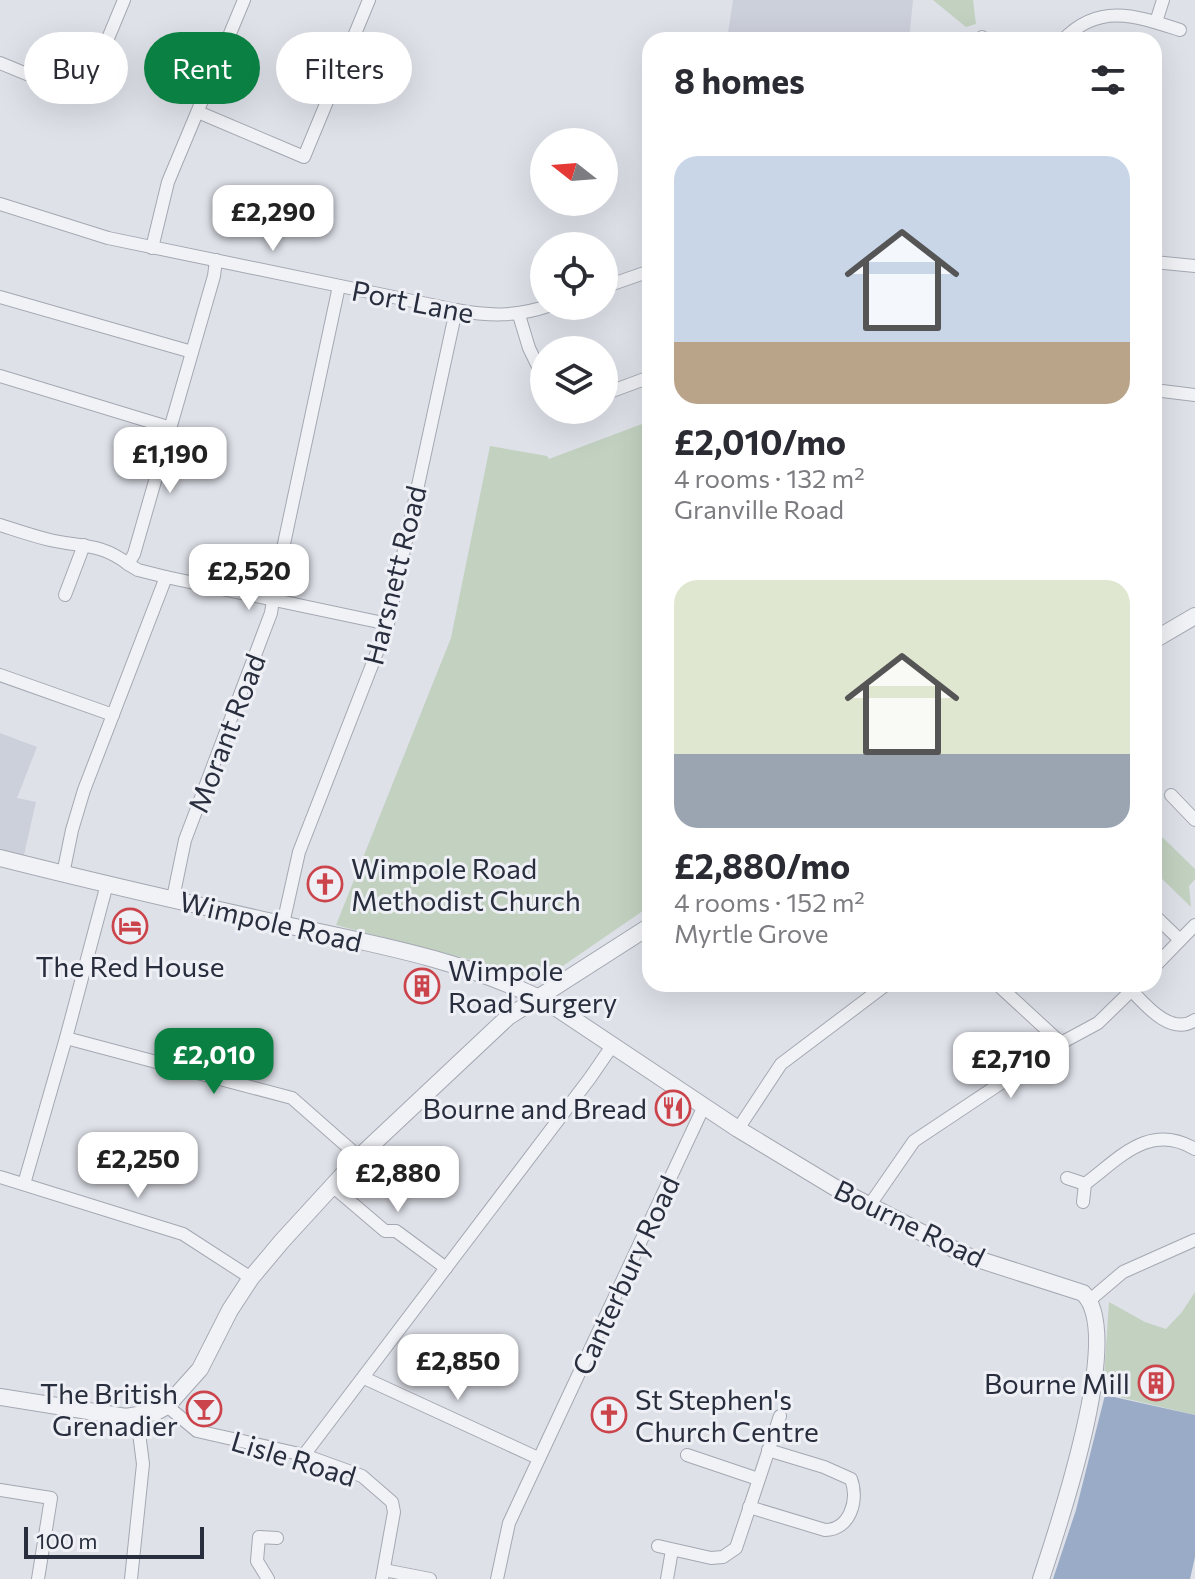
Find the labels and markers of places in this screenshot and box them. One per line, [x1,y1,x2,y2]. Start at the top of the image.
pin: £2,290 [208,185,338,253]
pin: £1,190 [105,427,235,495]
pin: £2,520 [184,544,314,612]
place label: Wimpole Road Methodist Church [351,851,581,917]
church icon: Wimpole Road Methodist Church [306,865,344,903]
hotel icon: The Red House [111,907,149,945]
place label: The Red House [35,949,225,983]
place label: Wimpole Road Surgery [448,953,617,1019]
building icon: Wimpole Road Surgery [403,967,441,1005]
pin: £2,010 [149,1028,279,1096]
pin: £2,710 [946,1032,1076,1100]
restaurant icon: Bourne and Bread [654,1089,692,1127]
place label: Bourne and Bread [423,1091,647,1125]
pin: £2,250 [73,1132,203,1200]
pin: £2,880 [333,1146,463,1214]
pin: £2,850 [393,1334,523,1402]
building icon: Bourne Mill [1137,1364,1175,1402]
place label: Bourne Mill [984,1366,1130,1400]
place label: The British Grenadier [40,1376,178,1442]
place label: St Stephen's Church Centre [635,1382,819,1448]
bar icon: The British Grenadier [185,1390,223,1428]
church icon: St Stephen's Church Centre [590,1396,628,1434]

